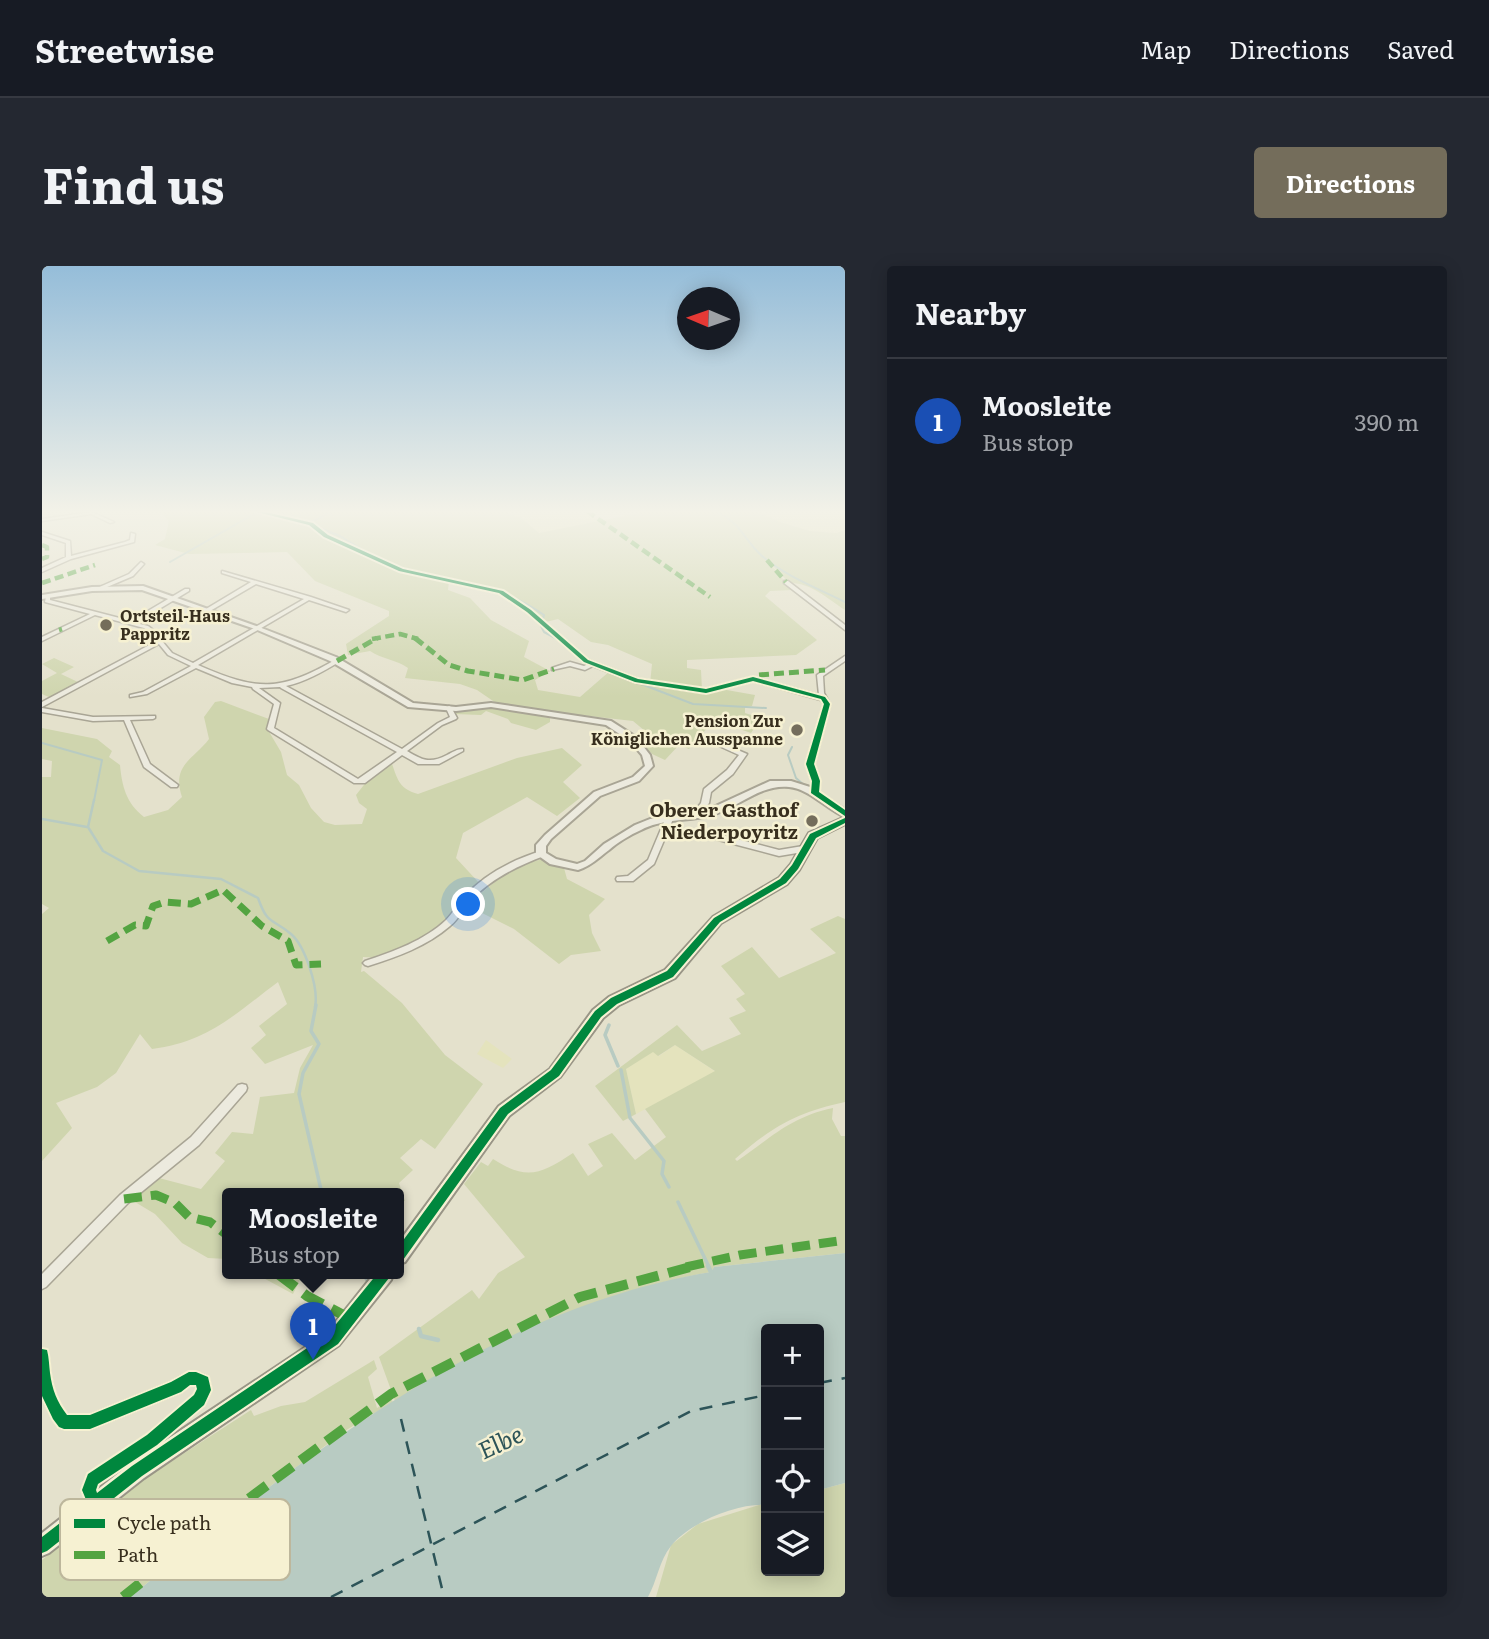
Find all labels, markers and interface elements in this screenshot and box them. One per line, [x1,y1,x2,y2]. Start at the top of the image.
text: Streetwise [35,24,214,73]
text: Map [1140,31,1191,66]
text: Directions [1229,31,1349,66]
text: Saved [1387,31,1454,66]
text: Find us [42,146,225,219]
button: Directions [1254,147,1447,218]
north arrow [677,287,740,350]
text: Nearby [915,290,1026,334]
text: Moosleite [982,385,1111,424]
text: 1 [933,404,943,438]
text: 390 m [1354,404,1419,438]
text: Bus stop [982,424,1074,458]
place label: Ortsteil-Haus Pappritz [120,603,230,645]
marker: Ortsteil-Haus Pappritz [98,617,114,633]
place label: Pension Zur Königlichen Ausspanne [591,708,783,750]
marker: Pension Zur Königlichen Ausspanne [789,722,805,738]
place label: Oberer Gasthof Niederpoyritz [649,795,800,845]
marker: Oberer Gasthof Niederpoyritz [804,813,820,829]
your location [451,887,485,921]
popup [222,1188,404,1279]
text: Moosleite [248,1197,378,1236]
text: Bus stop [248,1236,340,1270]
pin: 1 [290,1302,336,1360]
map controls [761,1324,824,1576]
button: + [761,1324,824,1387]
button: − [761,1387,824,1450]
water label: Elbe [472,1415,528,1466]
button: locate [761,1450,824,1513]
legend [60,1499,290,1580]
text: Cycle path [117,1508,211,1536]
button: layers [761,1513,824,1576]
text: Path [117,1540,158,1568]

